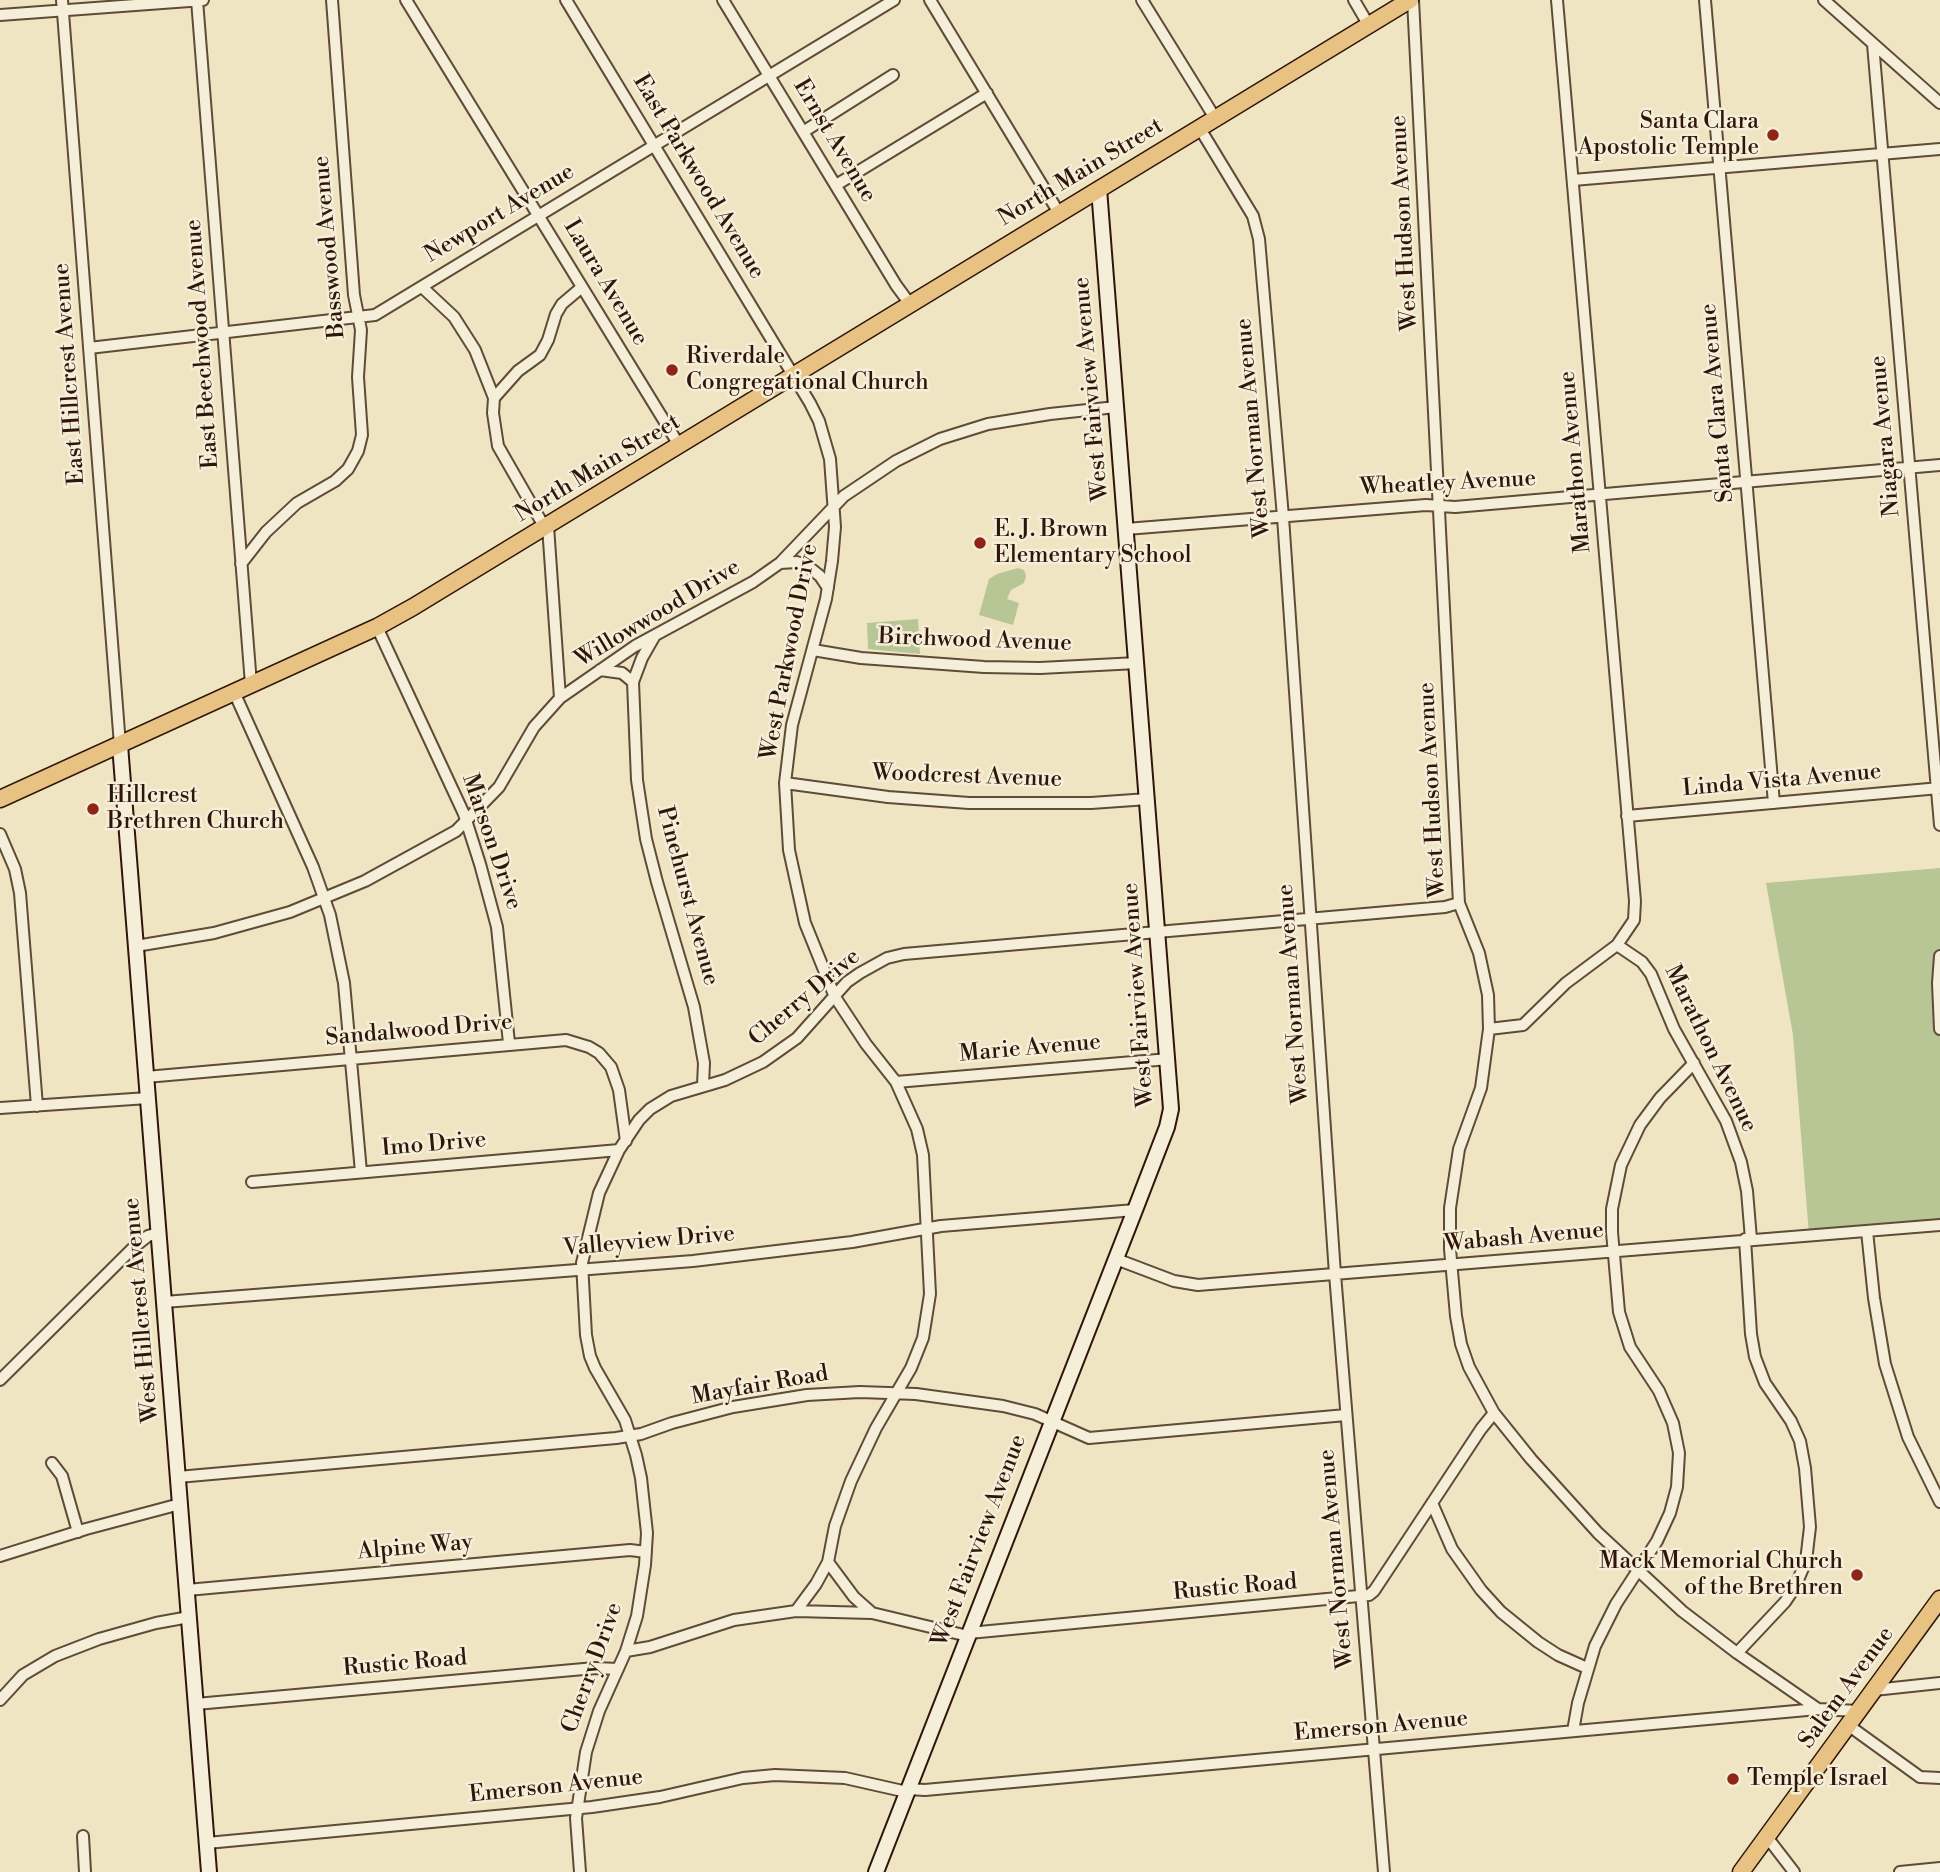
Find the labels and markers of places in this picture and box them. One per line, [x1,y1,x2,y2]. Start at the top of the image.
place label: Santa Clara Apostolic Temple [1578,108,1759,162]
marker: Santa Clara Apostolic Temple [1765,127,1781,143]
place label: Riverdale Congregational Church [686,343,929,397]
marker: Riverdale Congregational Church [664,362,680,378]
place label: E. J. Brown Elementary School [994,516,1192,570]
marker: E. J. Brown Elementary School [972,535,988,551]
place label: Hillcrest Brethren Church [107,782,284,836]
marker: Hillcrest Brethren Church [85,801,101,817]
place label: Mack Memorial Church of the Brethren [1599,1548,1843,1602]
marker: Mack Memorial Church of the Brethren [1849,1567,1865,1583]
place label: Temple Israel [1747,1765,1888,1793]
marker: Temple Israel [1725,1771,1741,1787]

